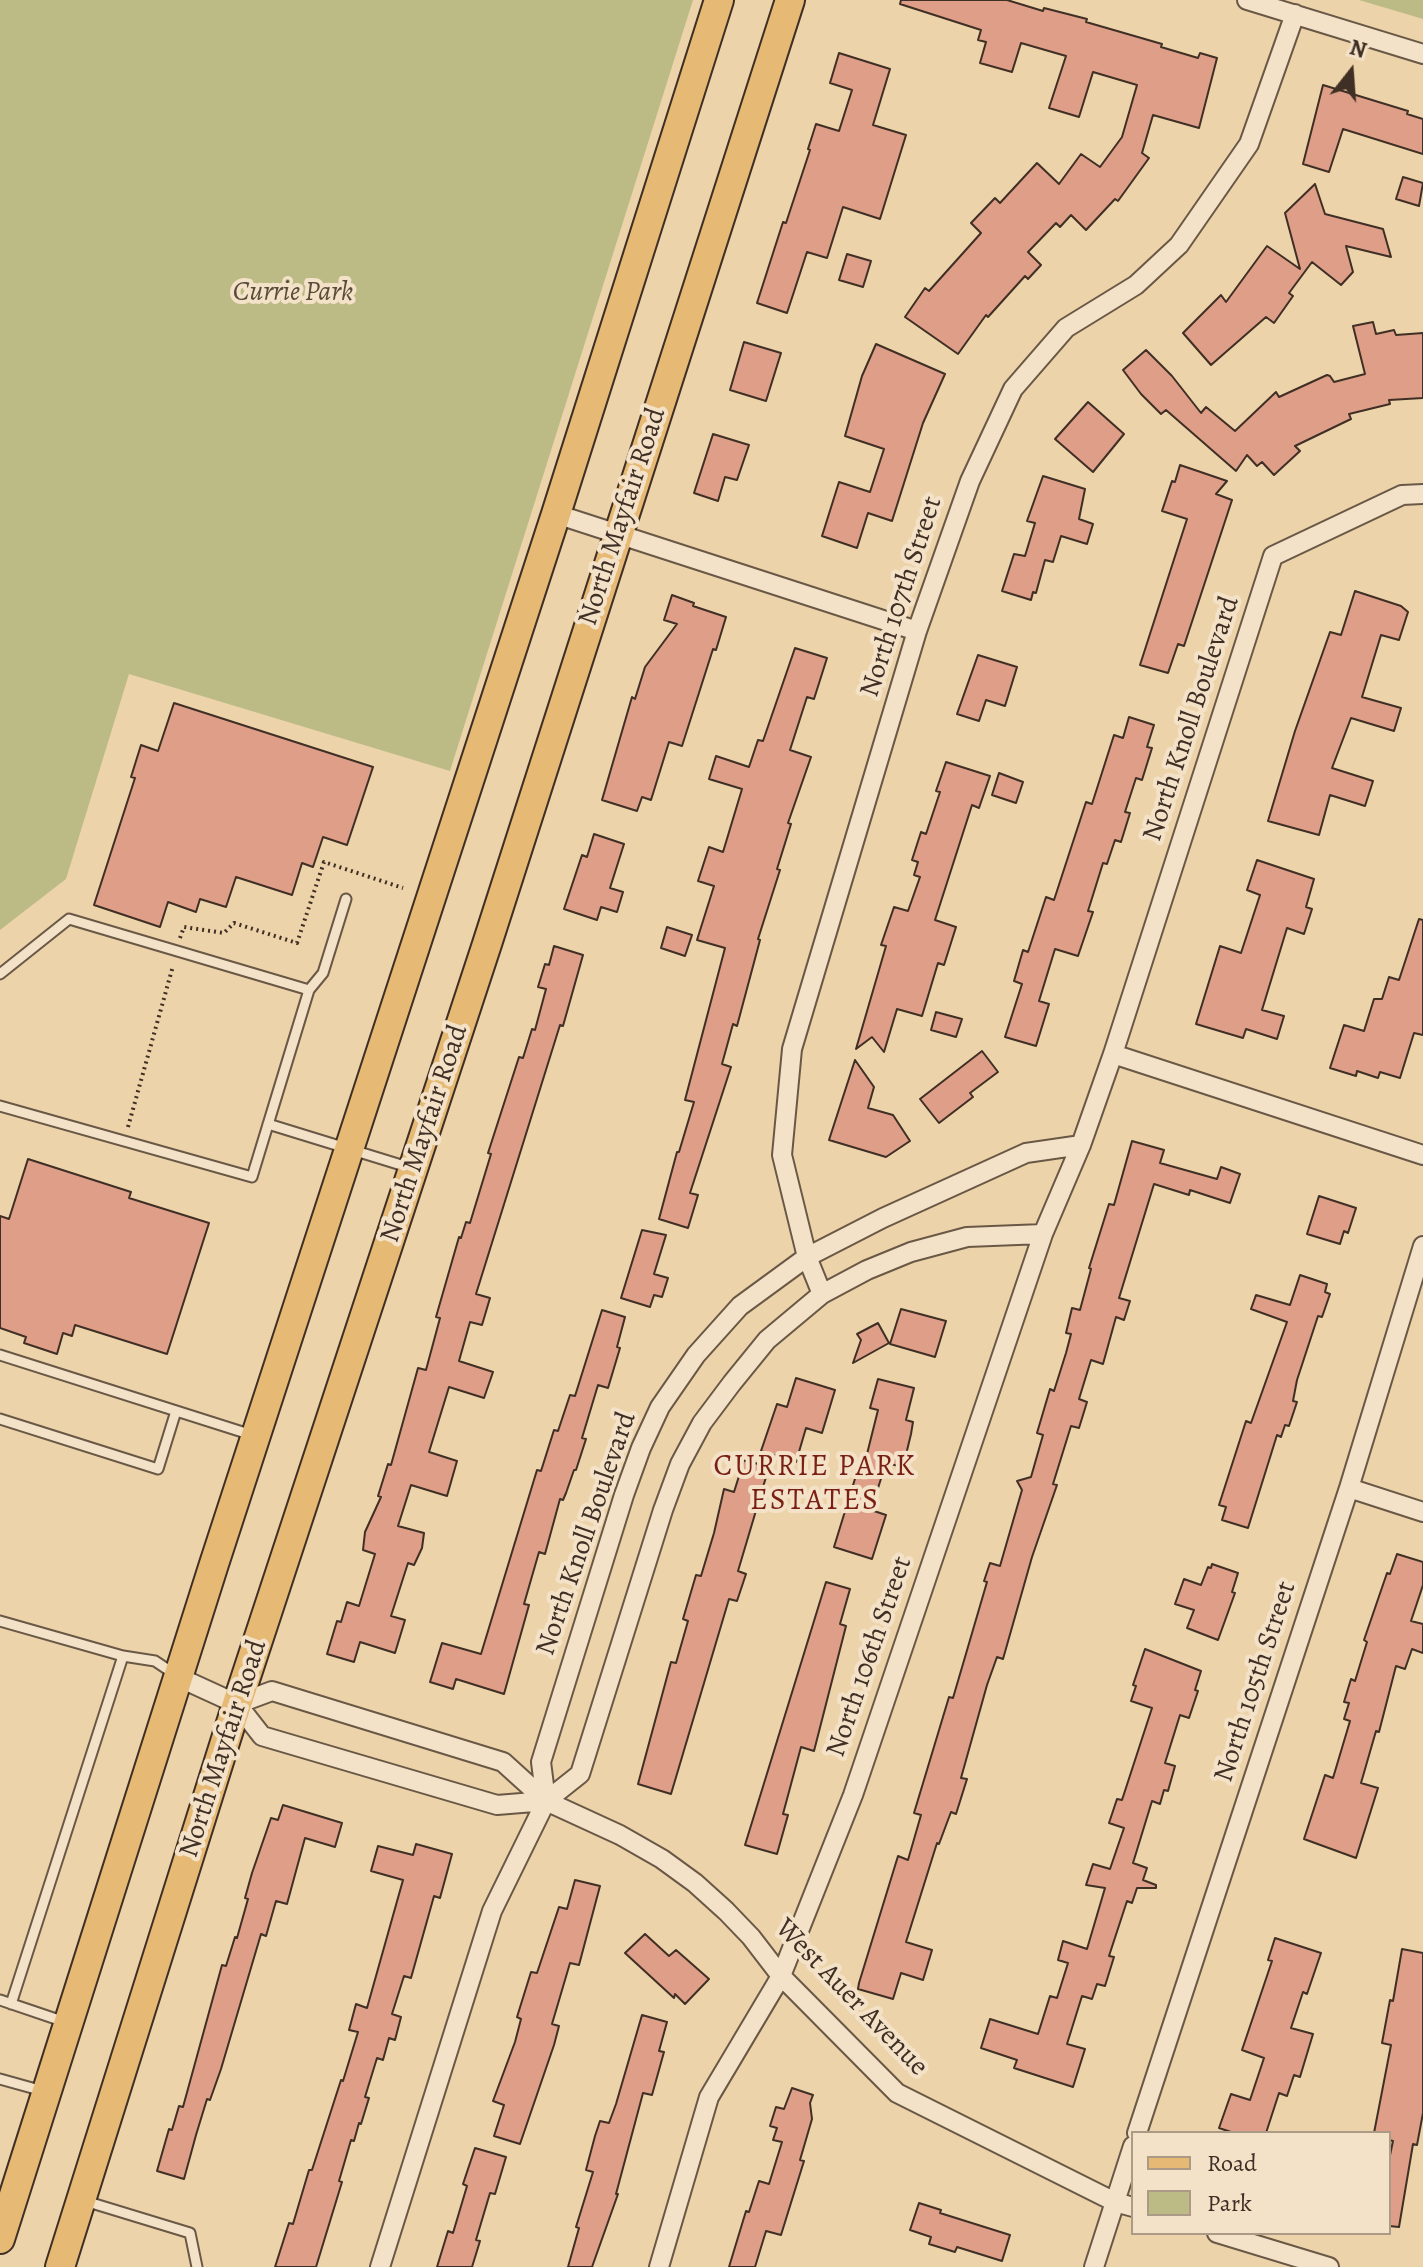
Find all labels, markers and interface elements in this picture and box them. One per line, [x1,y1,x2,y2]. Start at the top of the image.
north arrow [1311,32,1391,112]
text: N [1346,32,1370,66]
park label: Currie Park [233,276,353,310]
street label: North Mayfair Road [572,404,674,630]
street label: North 107th Street [854,493,950,701]
street label: North Knoll Boulevard [1137,592,1247,846]
street label: North Mayfair Road [374,1021,476,1247]
street label: North Knoll Boulevard [530,1408,644,1660]
district label: CURRIE PARK ESTATES [714,1450,916,1520]
street label: North 106th Street [820,1552,920,1762]
street label: North 105th Street [1208,1577,1304,1787]
street label: North Mayfair Road [173,1636,275,1862]
street label: West Auer Avenue [767,1912,935,2084]
legend [1131,2131,1391,2235]
text: Road [1207,2147,1257,2179]
text: Park [1207,2187,1252,2219]

